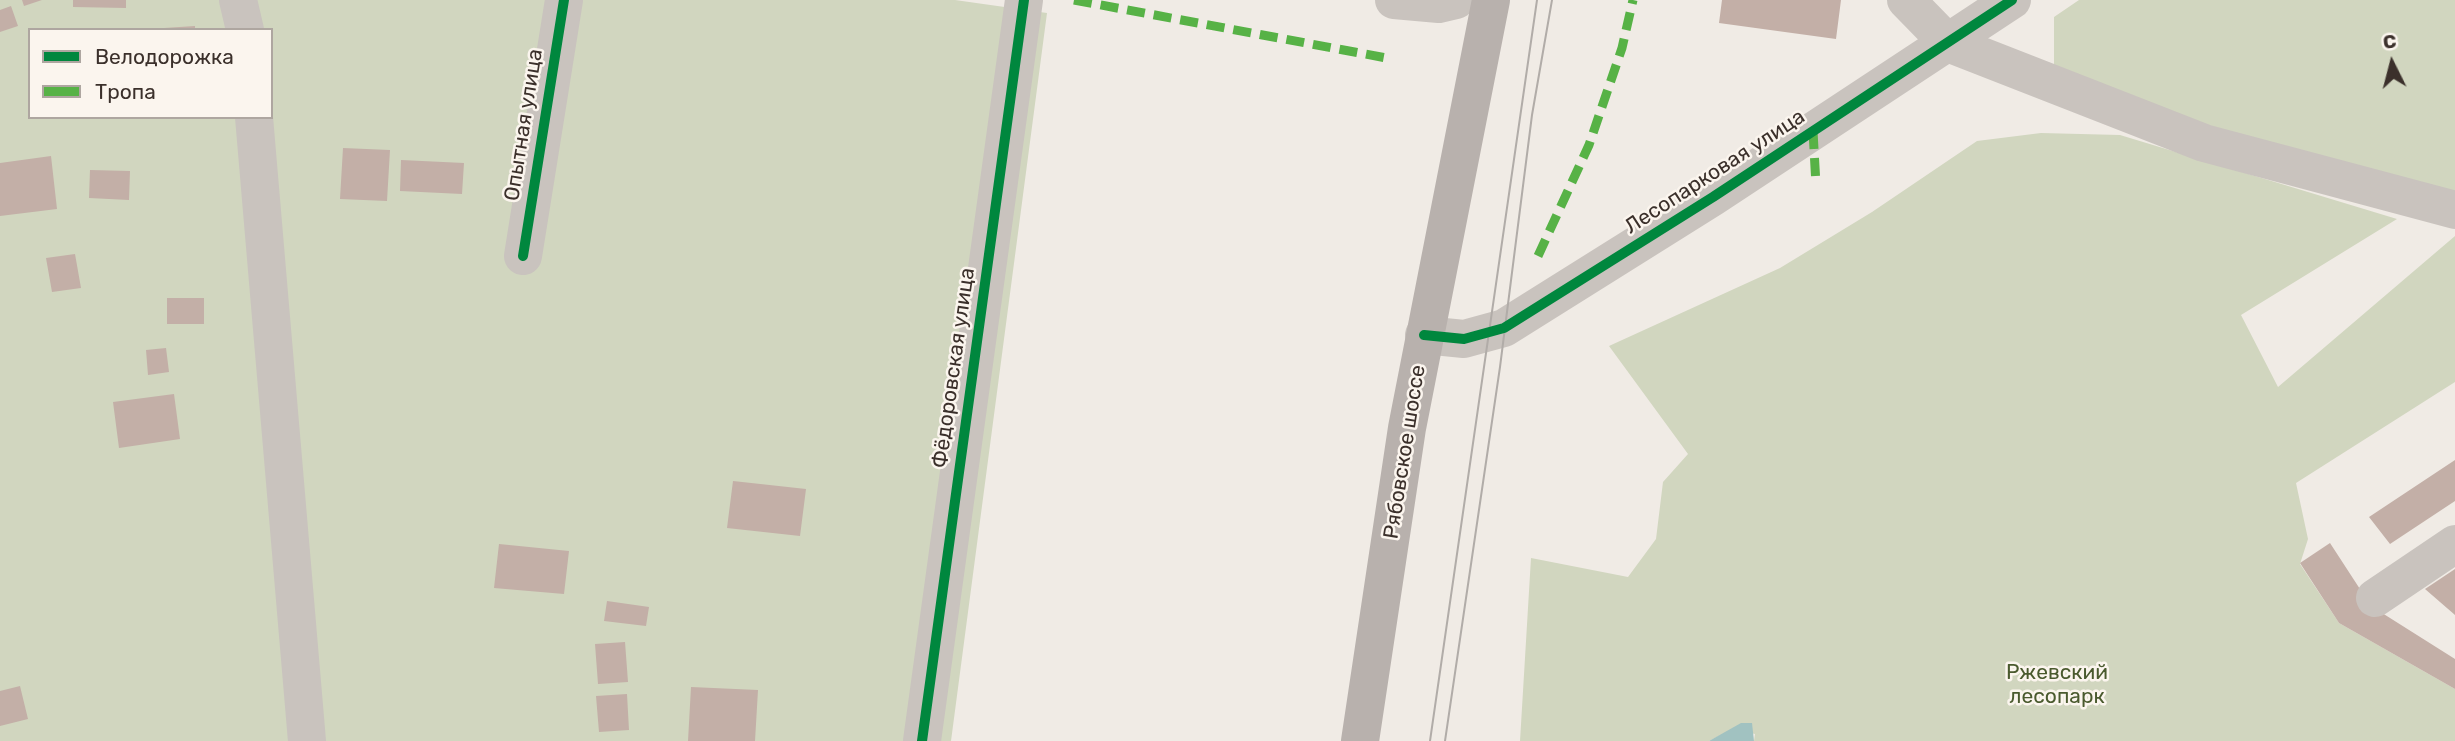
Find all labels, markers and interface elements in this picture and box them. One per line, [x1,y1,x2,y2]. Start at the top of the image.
legend [28,28,273,119]
north arrow [2357,28,2427,98]
text: С [2382,29,2398,54]
text: Велодорожка [95,44,234,69]
street label: Опытная улица [500,47,548,203]
text: Тропа [95,79,156,104]
street label: Лесопарковая улица [1620,104,1810,240]
street label: Фёдоровская улица [927,266,981,470]
street label: Рябовское шоссе [1379,363,1431,541]
park label: Ржевский лесопарк [2006,660,2108,710]

